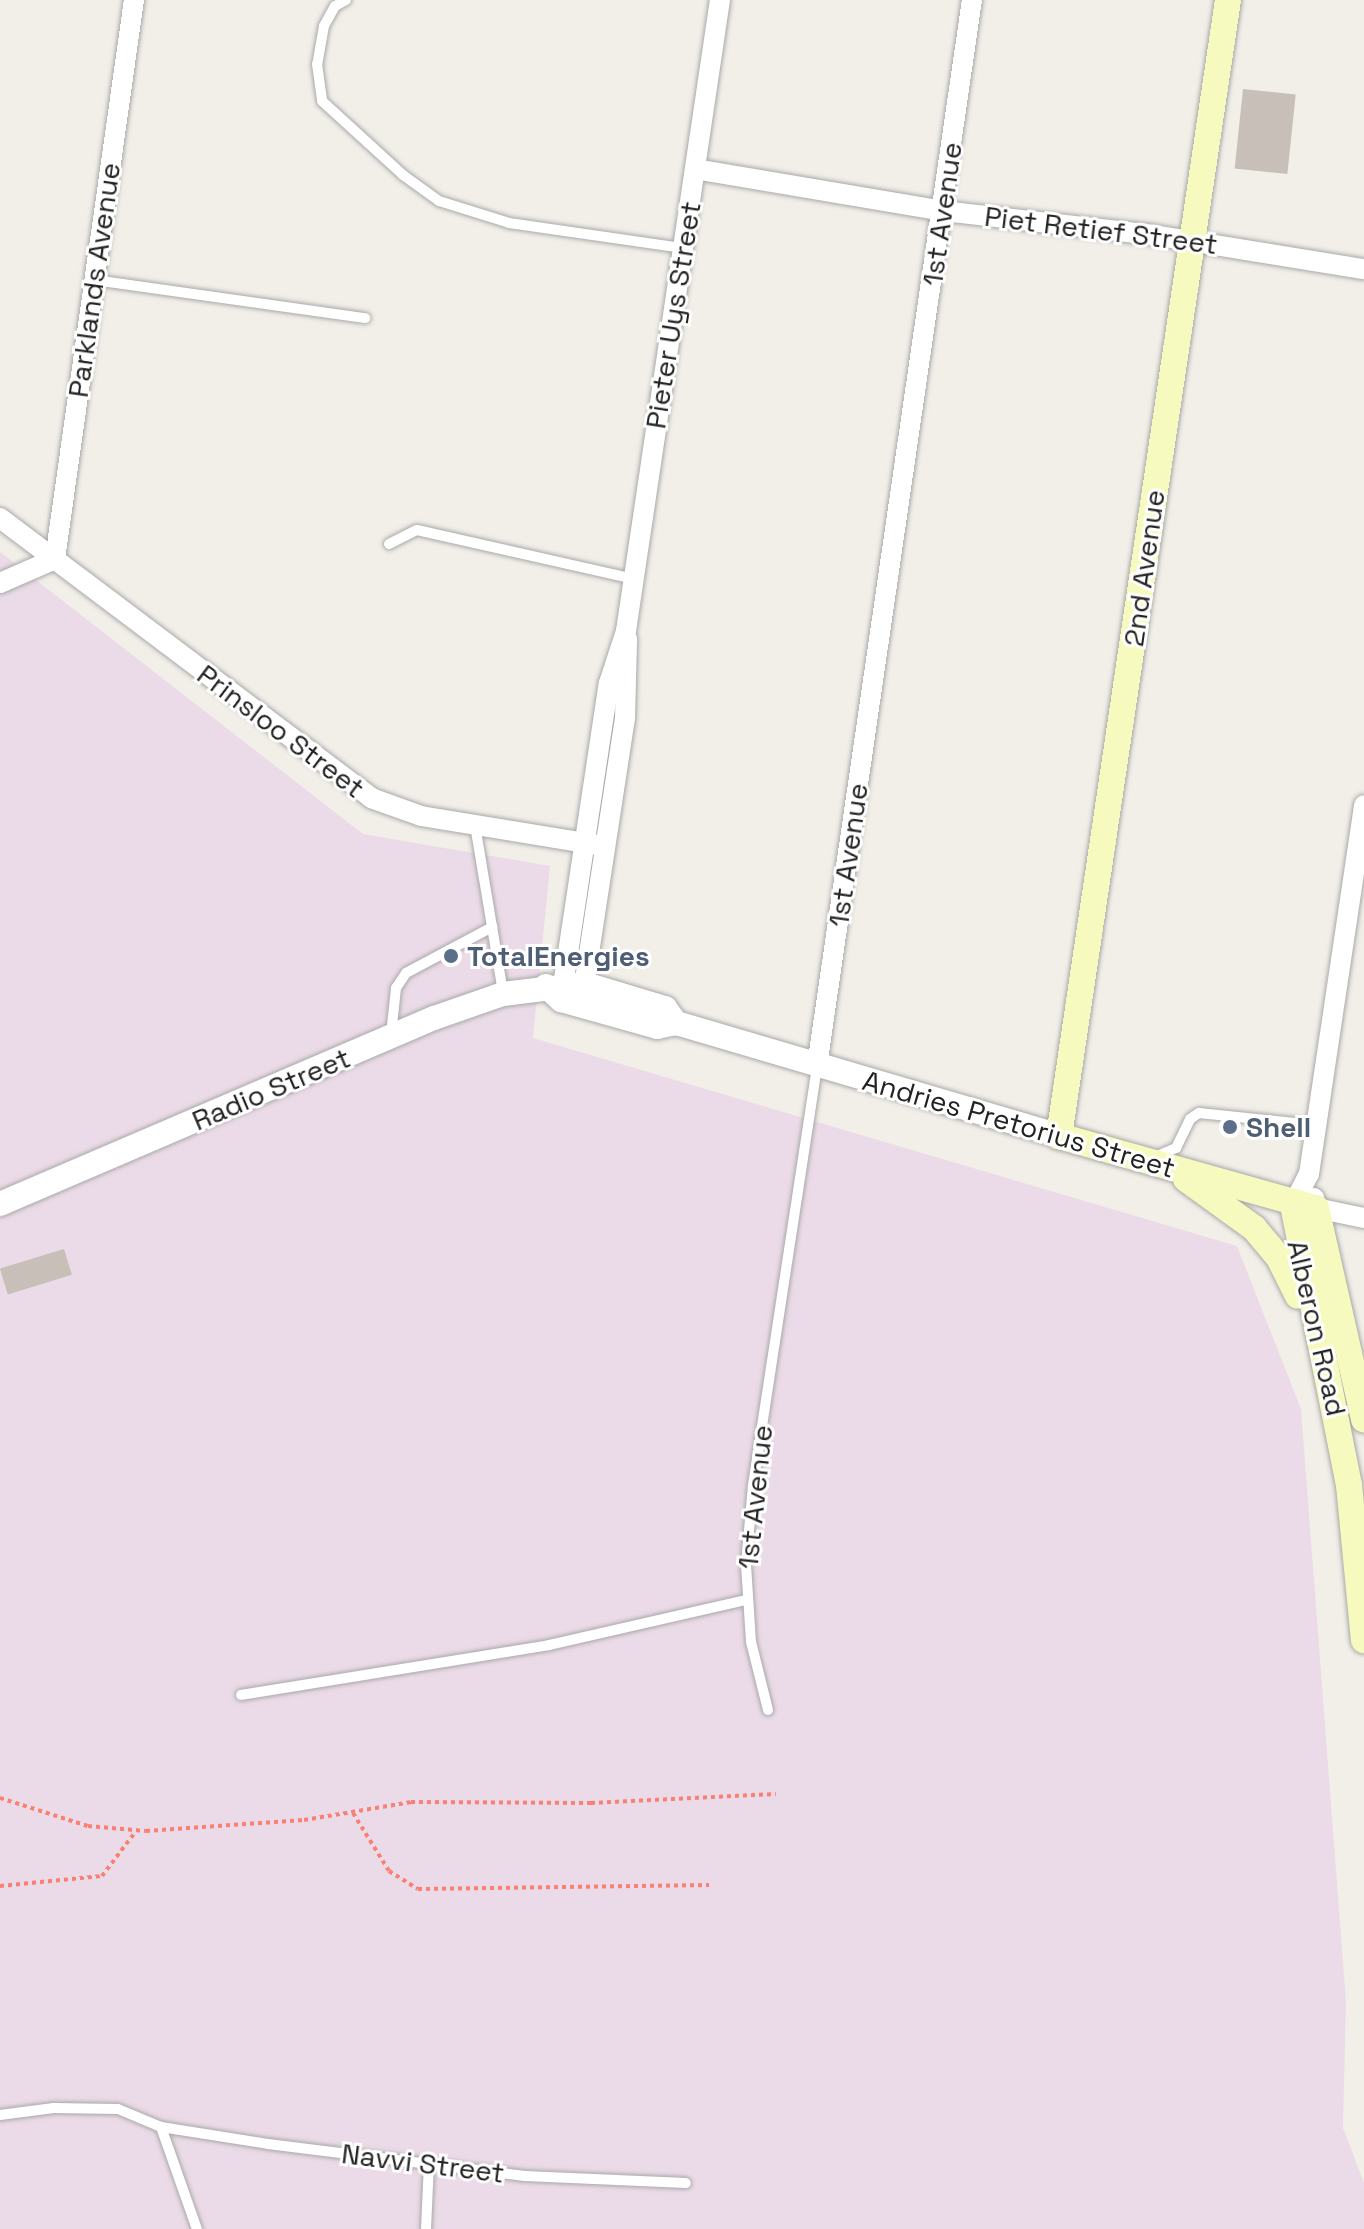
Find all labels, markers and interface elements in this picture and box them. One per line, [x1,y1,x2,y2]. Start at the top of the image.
street label: 1st Avenue [915,140,969,288]
street label: Parklands Avenue [61,160,127,400]
street label: Pieter Uys Street [638,199,708,431]
street label: Piet Retief Street [983,199,1219,261]
street label: 2nd Avenue [1116,487,1172,649]
street label: Prinsloo Street [191,657,371,805]
street label: 1st Avenue [821,781,875,929]
place label: TotalEnergies [467,939,650,973]
marker: TotalEnergies [442,947,460,965]
street label: Radio Street [187,1041,355,1137]
street label: Andries Pretorius Street [859,1063,1179,1185]
place label: Shell [1246,1110,1311,1144]
marker: Shell [1221,1118,1239,1136]
street label: Alberon Road [1280,1237,1354,1419]
street label: 1st Avenue [731,1423,779,1571]
street label: Navvi Street [340,2136,506,2190]

